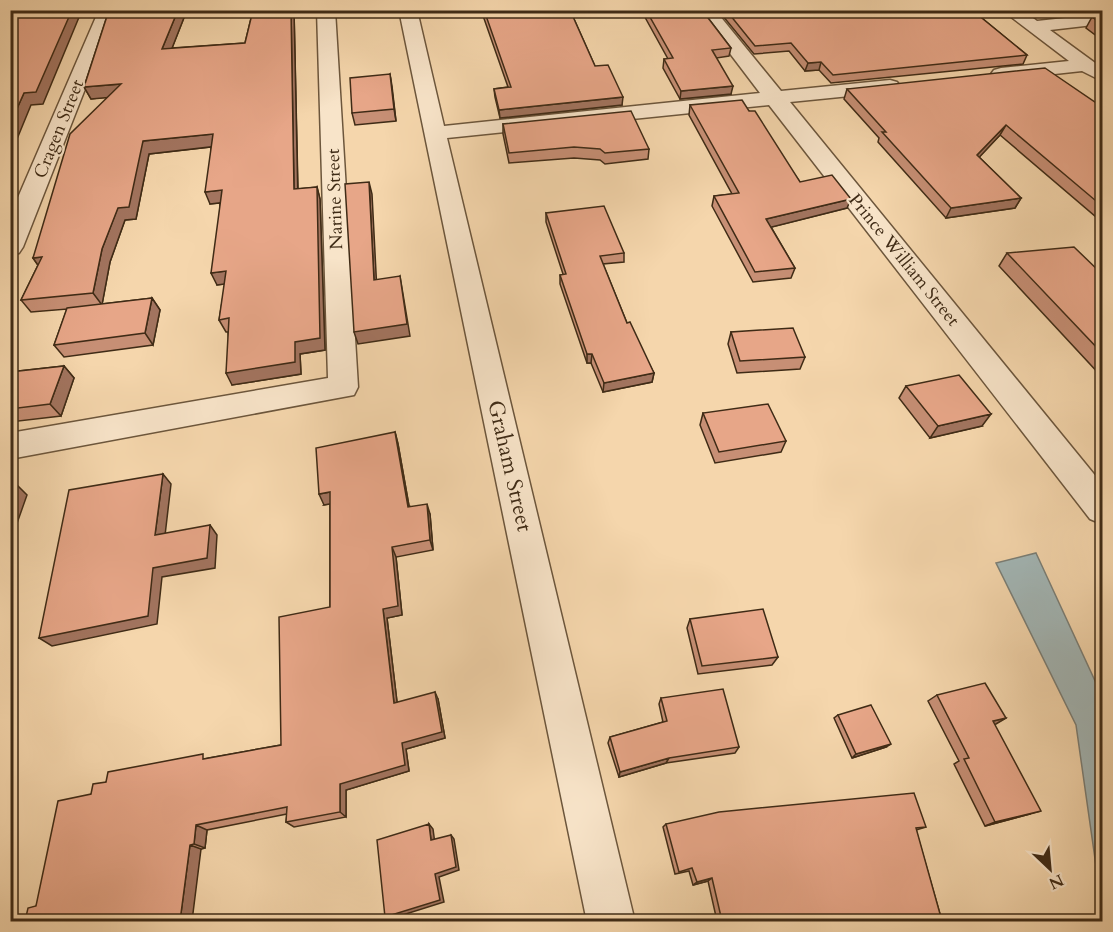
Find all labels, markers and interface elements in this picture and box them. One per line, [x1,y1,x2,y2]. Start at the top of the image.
street label: Cragen Street [28,75,90,182]
street label: Narine Street [321,148,349,250]
street label: Prince William Street [843,188,966,332]
street label: Graham Street [480,397,540,535]
north arrow [1020,839,1080,899]
text: N [1045,869,1067,895]

